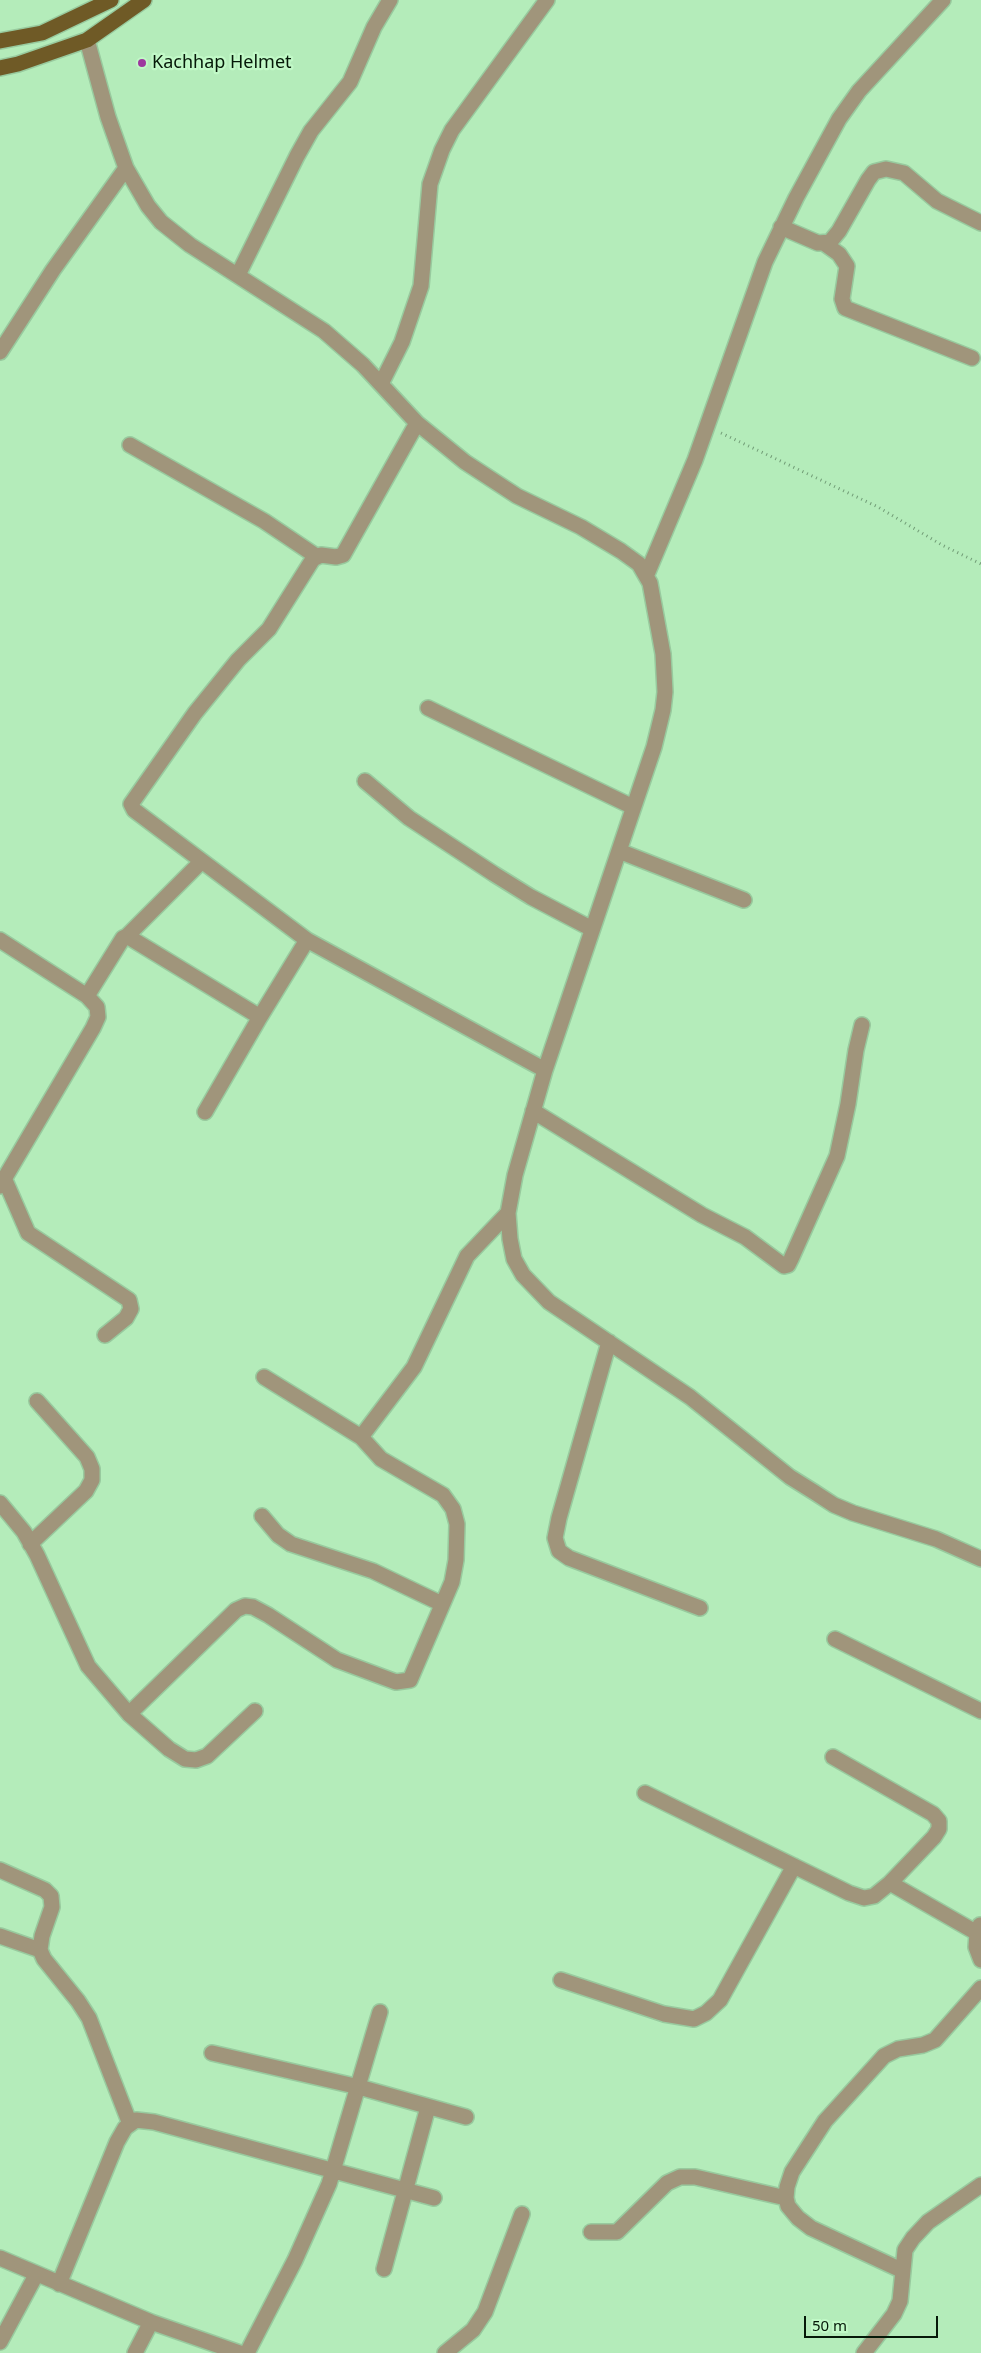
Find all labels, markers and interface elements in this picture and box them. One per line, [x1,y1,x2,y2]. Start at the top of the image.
place label: Kachhap Helmet [152,52,292,74]
marker: Kachhap Helmet [136,57,148,69]
scale bar [806,2306,940,2338]
text: 50 m [812,2315,847,2335]

